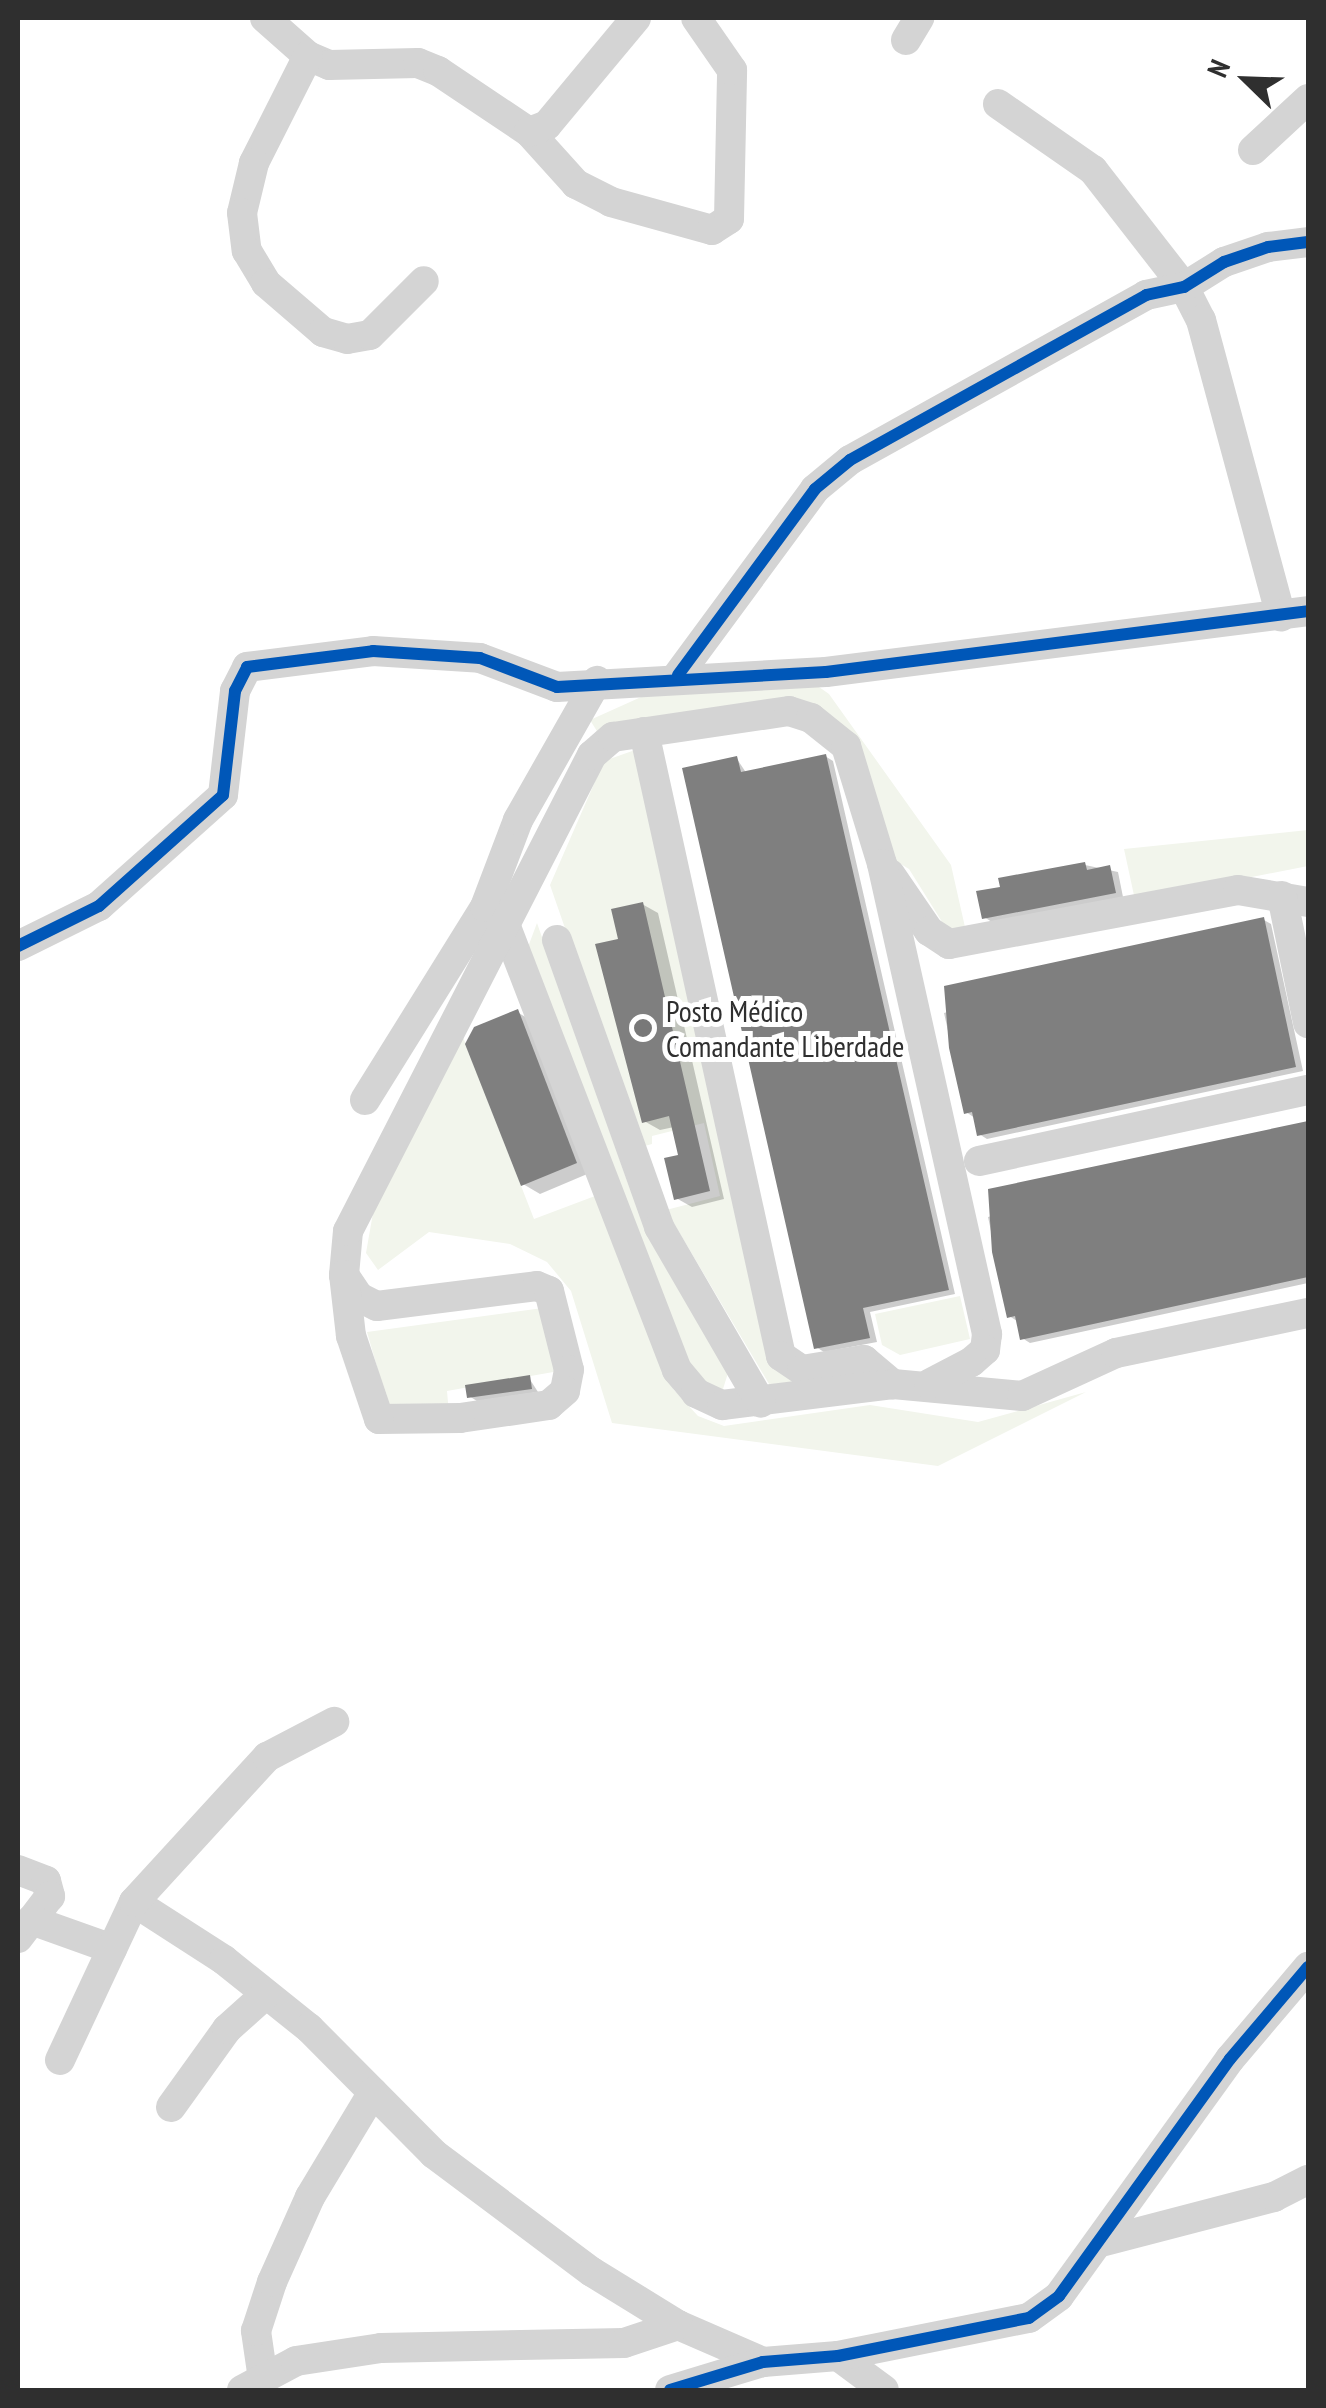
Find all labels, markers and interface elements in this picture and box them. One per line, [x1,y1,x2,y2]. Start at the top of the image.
north arrow [1196,30,1296,130]
text: N [1198,54,1238,82]
place label: Posto Médico Comandante Liberdade [666,993,904,1064]
marker: Posto Médico Comandante Liberdade [630,1015,656,1041]

